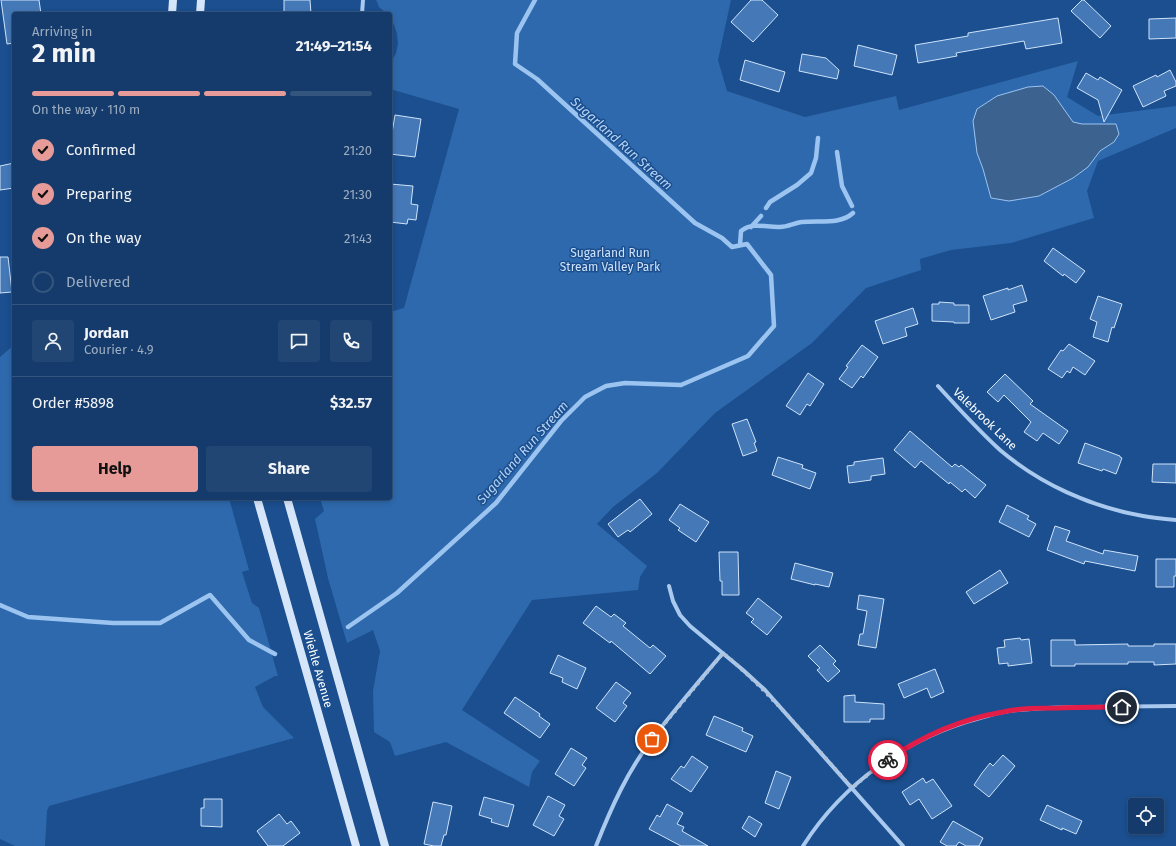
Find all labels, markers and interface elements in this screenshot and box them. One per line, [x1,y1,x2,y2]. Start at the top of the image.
text: Arriving in [32,24,92,39]
text: 21:49–21:54 [296,37,372,55]
text: 2 min [32,38,96,69]
water label: Sugarland Run Stream [567,93,676,193]
text: On the way · 110 m [32,102,140,117]
icon: check [32,139,54,161]
text: Confirmed [66,141,136,159]
text: 21:20 [343,143,372,158]
icon: check [32,183,54,205]
text: Preparing [66,185,131,203]
text: 21:30 [343,187,372,202]
icon: check [32,227,54,249]
text: On the way [66,229,141,247]
text: 21:43 [344,231,372,246]
park label: Sugarland Run Stream Valley Park [560,246,661,274]
text: Delivered [66,273,130,291]
button: person [32,320,74,362]
button: chat [278,320,320,362]
button: phone [330,320,372,362]
text: Jordan [84,324,129,342]
text: Courier · 4.9 [84,342,154,357]
street label: Valebrook Lane [950,385,1020,453]
text: Order #5898 [32,394,114,412]
text: $32.57 [330,394,372,412]
water label: Sugarland Run Stream [473,398,571,508]
button: Help [32,446,198,492]
button: Share [206,446,372,492]
street label: Wiehle Avenue [300,629,336,709]
pin [1105,690,1139,724]
icon: home [1111,696,1133,718]
pin [635,722,669,756]
icon: bag [641,728,663,750]
courier [868,740,908,780]
icon: bike [877,749,899,771]
map controls [1128,798,1164,834]
button: locate [1128,798,1164,834]

